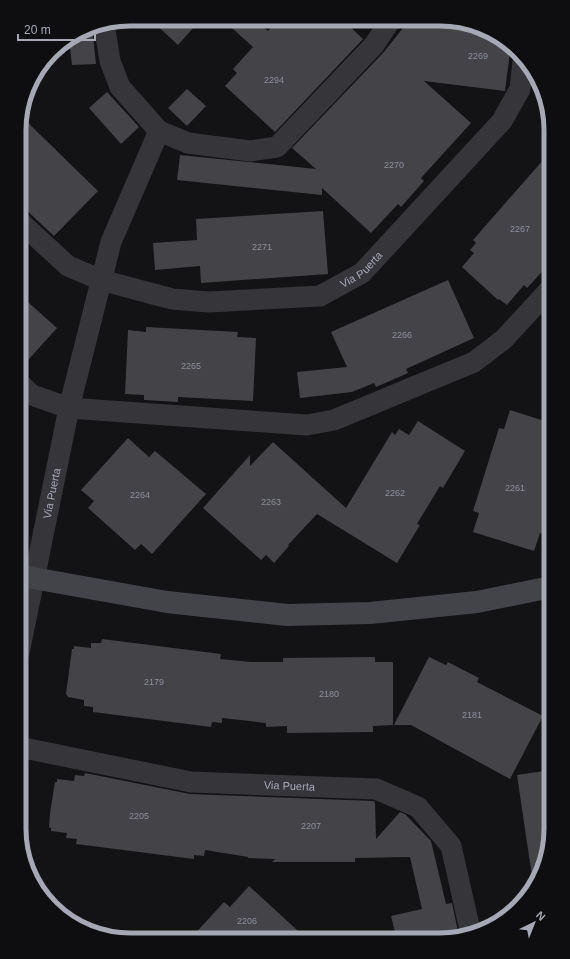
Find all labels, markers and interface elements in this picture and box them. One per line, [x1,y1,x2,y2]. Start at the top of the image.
scale bar [18,16,95,42]
text: 20 m [24,23,51,37]
house number: 2269 [468,51,488,61]
house number: 2294 [264,75,284,85]
house number: 2270 [384,160,404,170]
house number: 2267 [510,224,530,234]
house number: 2271 [252,242,272,252]
street label: Via Puerta [338,248,385,290]
house number: 2266 [392,330,412,340]
house number: 2265 [181,361,201,371]
street label: Via Puerta [41,466,63,520]
house number: 2261 [505,483,525,493]
house number: 2262 [385,488,405,498]
house number: 2264 [130,490,150,500]
house number: 2263 [261,497,281,507]
house number: 2179 [144,677,164,687]
house number: 2180 [319,689,339,699]
house number: 2181 [462,710,482,720]
street label: Via Puerta [264,779,316,793]
house number: 2205 [129,811,149,821]
house number: 2207 [301,821,321,831]
north arrow [514,903,554,943]
text: N [534,909,548,923]
house number: 2206 [237,916,257,926]

